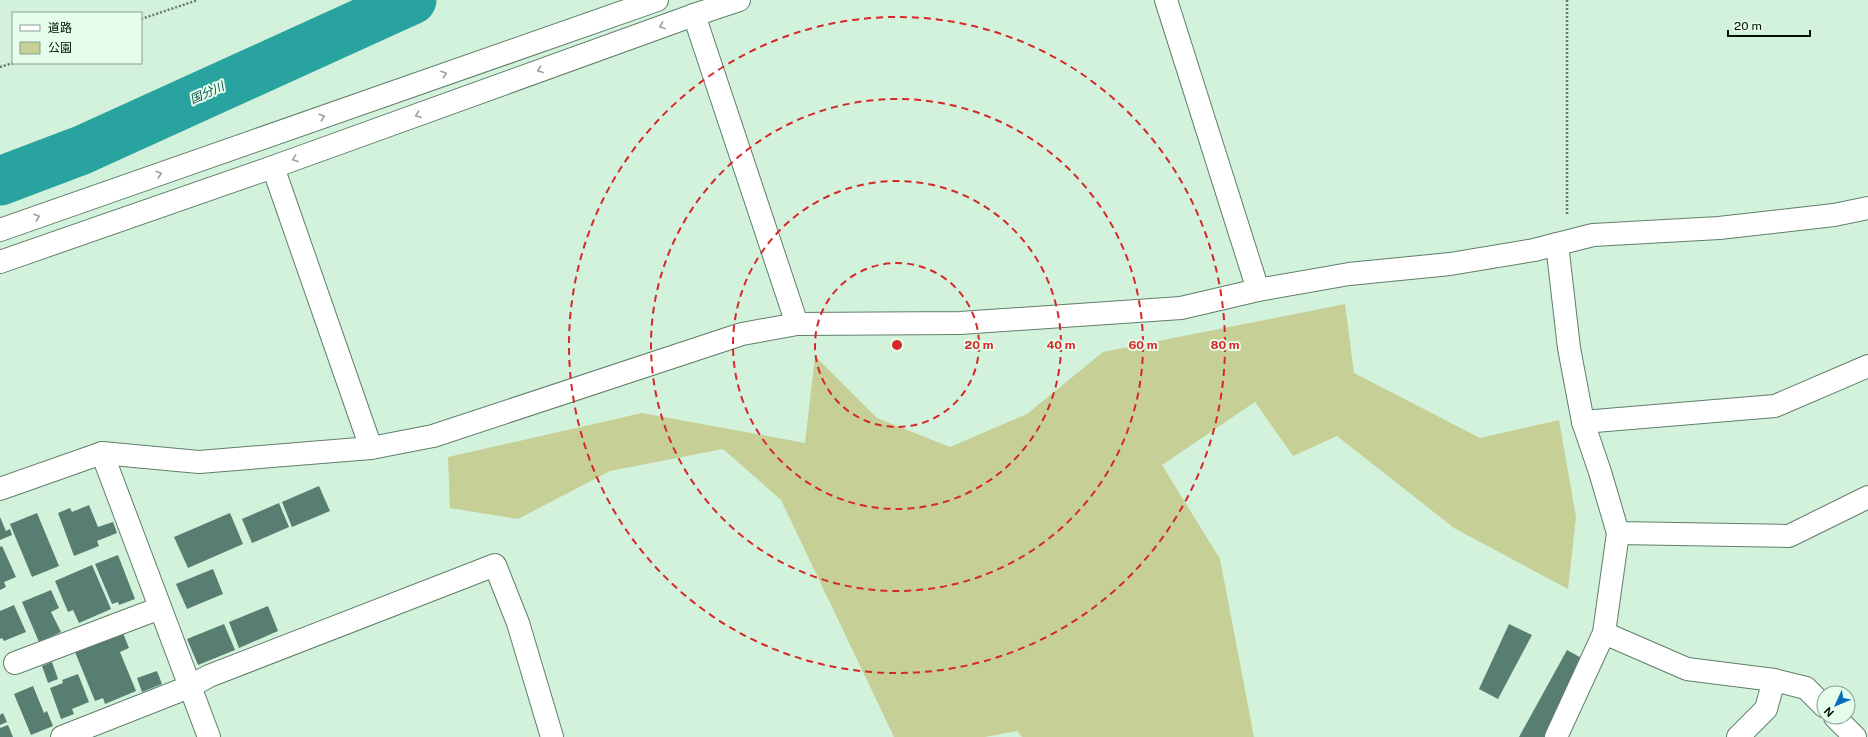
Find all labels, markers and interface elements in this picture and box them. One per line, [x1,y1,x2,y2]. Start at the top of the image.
legend [12,12,142,64]
scale bar [1728,12,1810,38]
text: 20 m [1734,19,1762,33]
text: 道路 [48,21,72,35]
one-way arrow [659,21,666,30]
text: 公園 [48,41,72,55]
one-way arrow [537,66,544,74]
one-way arrow [441,70,448,79]
water label: 国分川 [188,78,228,107]
one-way arrow [414,110,421,118]
one-way arrow [318,113,325,121]
one-way arrow [292,154,299,163]
one-way arrow [156,170,163,178]
one-way arrow [33,213,40,222]
centre of rings [890,338,904,352]
text: 20 m [965,338,994,352]
text: 40 m [1046,338,1076,352]
text: 60 m [1128,338,1158,352]
text: 80 m [1210,338,1240,352]
north arrow [1816,685,1856,725]
text: N [1822,705,1836,719]

